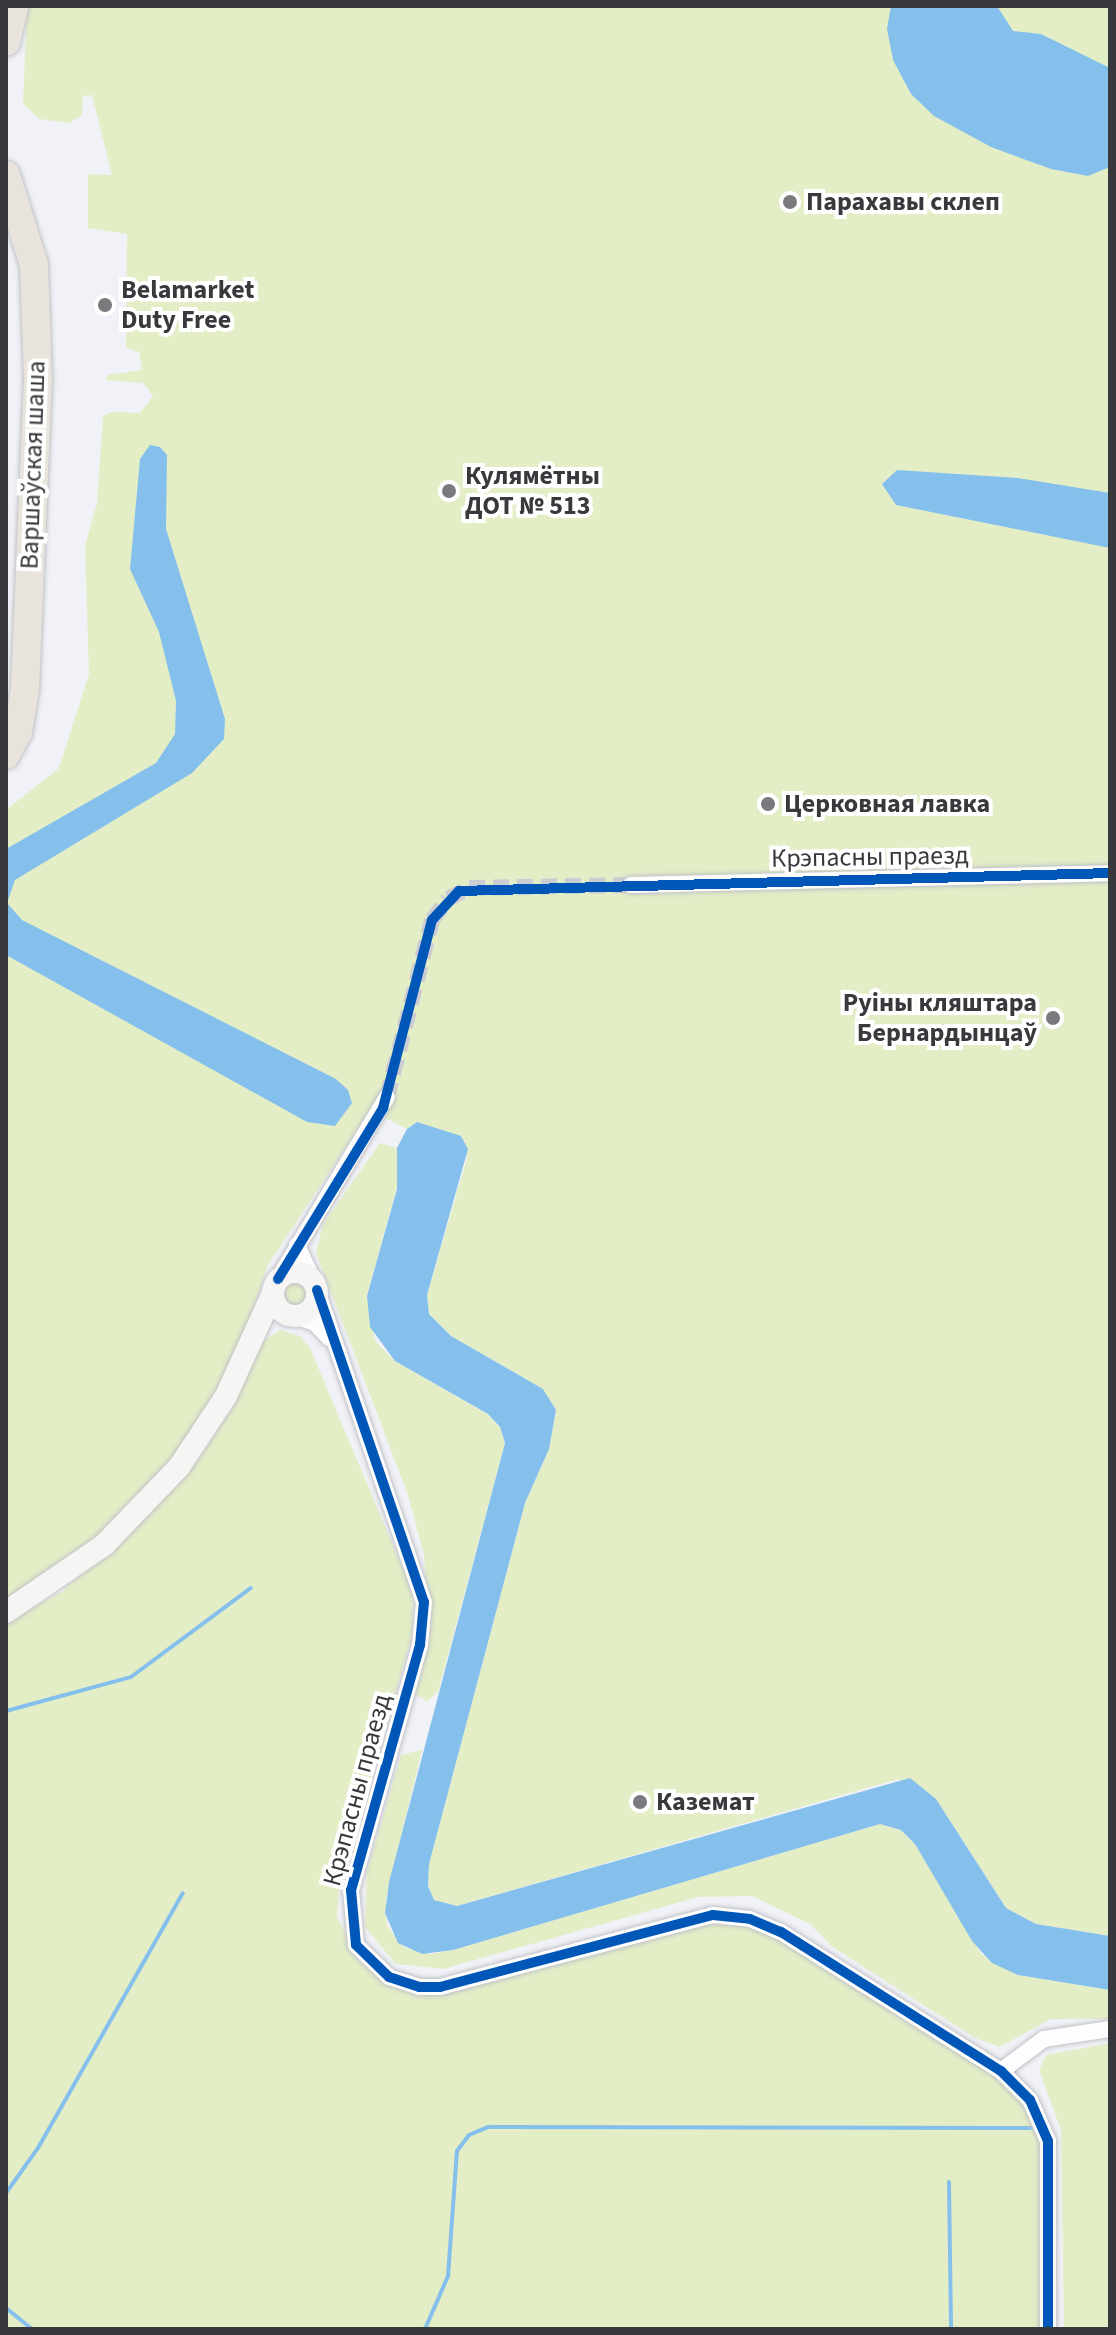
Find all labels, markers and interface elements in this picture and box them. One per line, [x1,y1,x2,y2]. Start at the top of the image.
place label: Парахавы склеп [806,186,1000,218]
marker: Парахавы склеп [781,193,799,211]
place label: Belamarket Duty Free [121,274,254,336]
marker: Belamarket Duty Free [96,296,114,314]
street label: Варшаўская шаша [14,360,52,570]
place label: Кулямётны ДОТ № 513 [465,460,600,522]
marker: Кулямётны ДОТ № 513 [440,482,458,500]
place label: Церковная лавка [784,788,990,820]
marker: Церковная лавка [759,795,777,813]
street label: Крэпасны праезд [771,840,969,874]
place label: Руіны кляштара Бернардынцаў [843,987,1037,1048]
marker: Руіны кляштара Бернардынцаў [1044,1009,1062,1027]
street label: Крэпасны праезд [316,1691,398,1889]
place label: Каземат [656,1786,755,1818]
marker: Каземат [631,1793,649,1811]

